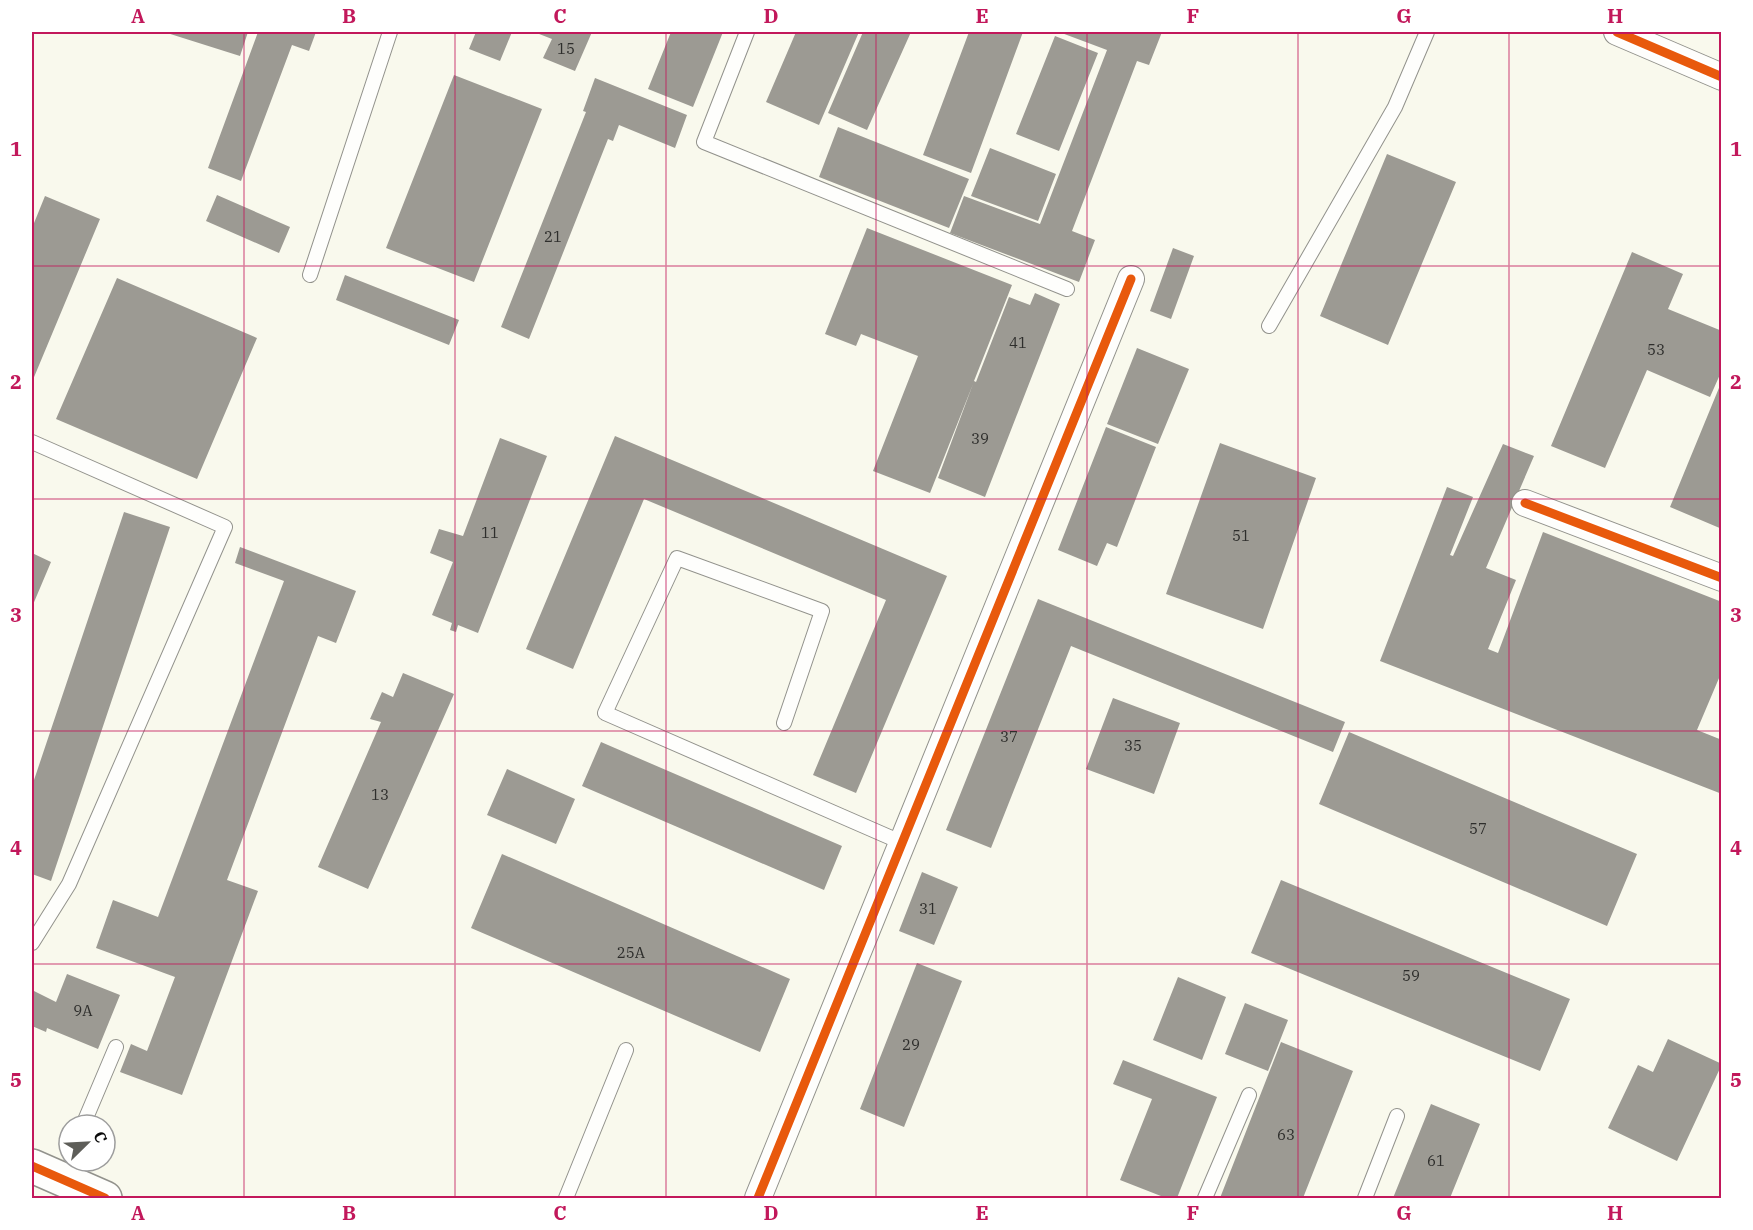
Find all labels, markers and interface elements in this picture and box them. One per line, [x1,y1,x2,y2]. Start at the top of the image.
text: A [131,2,145,29]
text: B [342,2,356,29]
text: C [553,2,567,29]
text: D [763,2,779,29]
text: E [975,2,989,29]
text: F [1187,2,1199,29]
text: G [1396,2,1412,29]
text: H [1607,2,1623,29]
house number: 15 [557,39,575,58]
text: 1 [10,135,22,162]
text: 1 [1730,135,1742,162]
house number: 21 [544,227,562,246]
house number: 41 [1009,333,1027,352]
house number: 53 [1647,340,1665,359]
text: 2 [10,368,22,395]
text: 2 [1730,368,1742,395]
house number: 39 [971,429,989,448]
house number: 11 [481,523,499,542]
house number: 51 [1232,526,1250,545]
text: 3 [10,601,22,628]
text: 3 [1730,601,1742,628]
house number: 37 [1000,727,1018,746]
house number: 35 [1124,736,1142,755]
house number: 13 [371,785,389,804]
house number: 57 [1469,819,1487,838]
text: 4 [10,834,22,861]
text: 4 [1730,834,1742,861]
house number: 31 [919,899,937,918]
house number: 25А [617,943,646,962]
house number: 59 [1402,966,1420,985]
house number: 9А [73,1001,93,1020]
house number: 29 [902,1035,920,1054]
text: 5 [10,1066,22,1093]
text: 5 [1730,1066,1742,1093]
north arrow [57,1113,117,1173]
house number: 63 [1277,1125,1295,1144]
text: С [89,1128,112,1146]
house number: 61 [1427,1151,1445,1170]
text: A [131,1199,145,1226]
text: B [342,1199,356,1226]
text: C [553,1199,567,1226]
text: D [763,1199,779,1226]
text: E [975,1199,989,1226]
text: F [1187,1199,1199,1226]
text: G [1396,1199,1412,1226]
text: H [1607,1199,1623,1226]

